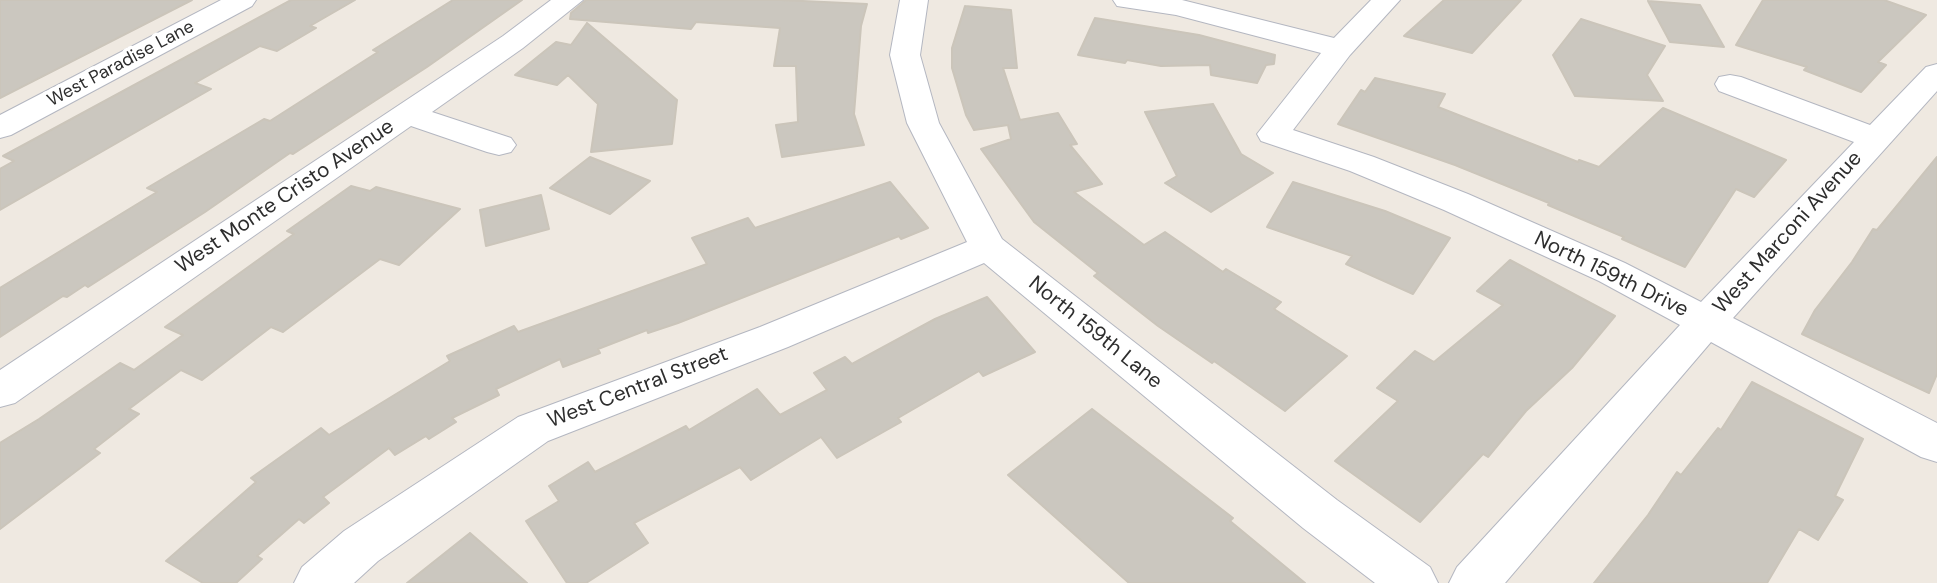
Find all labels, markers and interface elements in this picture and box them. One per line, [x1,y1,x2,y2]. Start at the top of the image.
street label: West Paradise Lane [44,16,198,112]
street label: West Monte Cristo Avenue [171,114,399,280]
street label: West Marconi Avenue [1708,147,1868,319]
street label: North 159th Drive [1530,227,1692,323]
street label: North 159th Lane [1023,271,1167,395]
street label: West Central Street [544,342,732,434]

